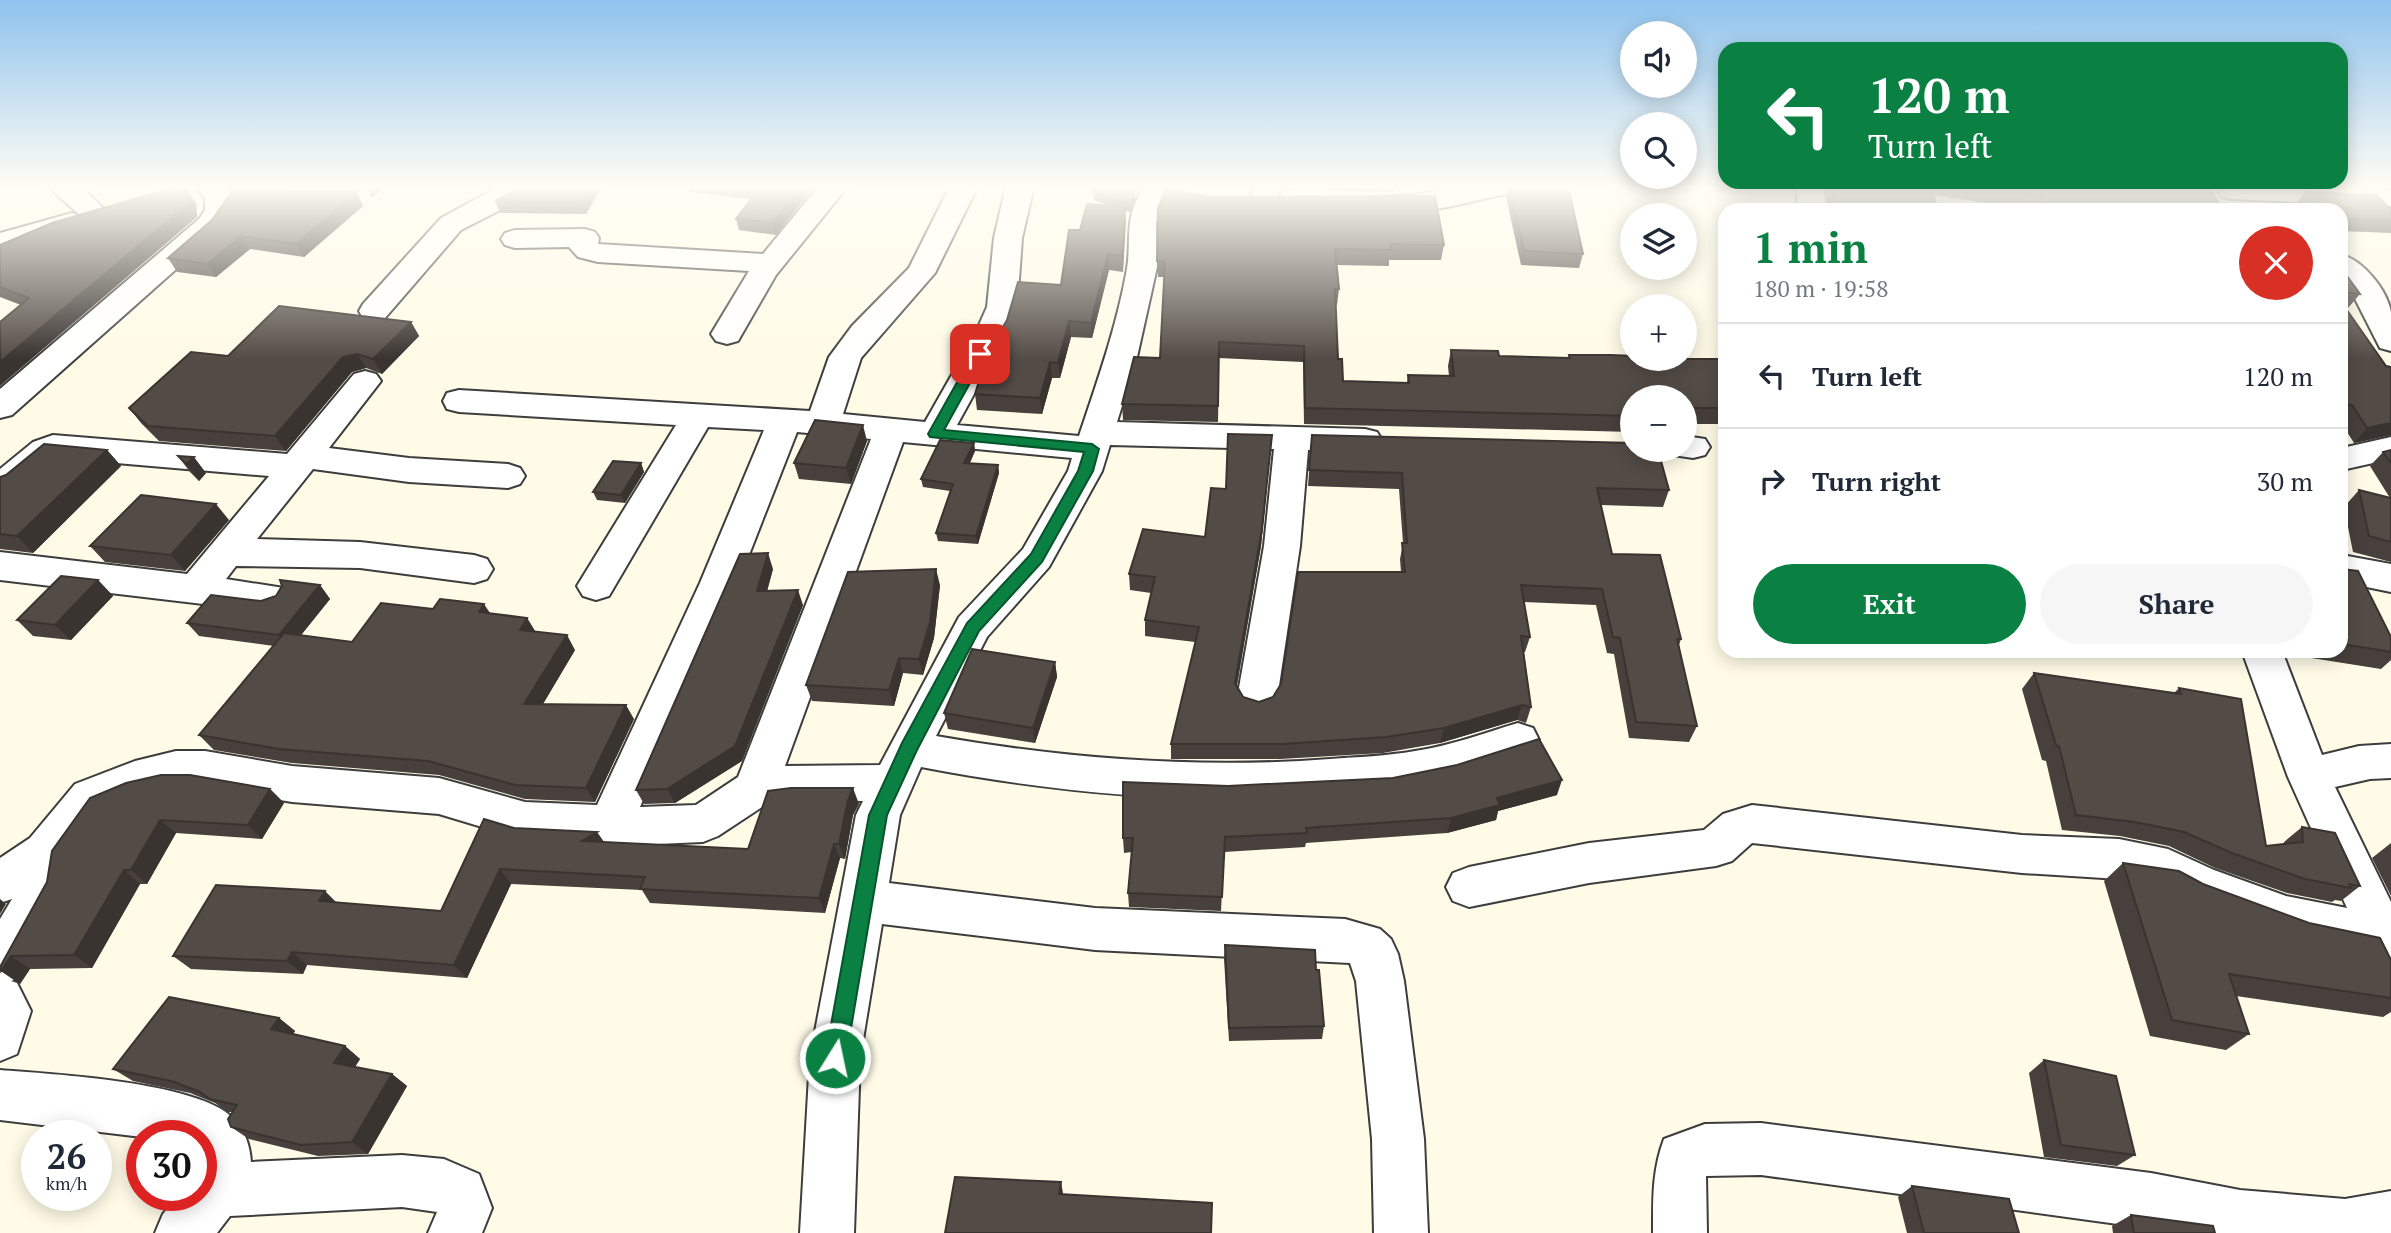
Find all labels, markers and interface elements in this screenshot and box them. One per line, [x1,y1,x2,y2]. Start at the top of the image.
map controls [1620,21,1697,462]
button: sound [1620,21,1697,98]
text: 120 m [1868,62,2010,127]
icon: left [1753,70,1844,161]
button: search [1620,112,1697,189]
text: Turn left [1868,125,1992,167]
button: layers [1620,203,1697,280]
text: 1 min [1753,219,1868,275]
button: close [2239,226,2313,300]
text: 180 m · 19:58 [1753,273,1888,304]
button: + [1620,294,1697,371]
pin [950,324,1010,384]
icon: arrive [961,335,999,373]
icon: left [1753,357,1791,395]
text: Turn left [1812,359,1922,393]
text: 120 m [2243,359,2313,393]
button: − [1620,385,1697,462]
icon: right [1753,462,1791,500]
text: Turn right [1812,464,1941,498]
text: 30 m [2257,464,2313,498]
button: Exit [1753,564,2026,644]
button: Share [2040,564,2313,644]
position arrow [798,1021,872,1095]
speed limit sign: 30 [126,1120,217,1211]
text: 26 [47,1133,86,1179]
text: km/h [46,1171,87,1195]

